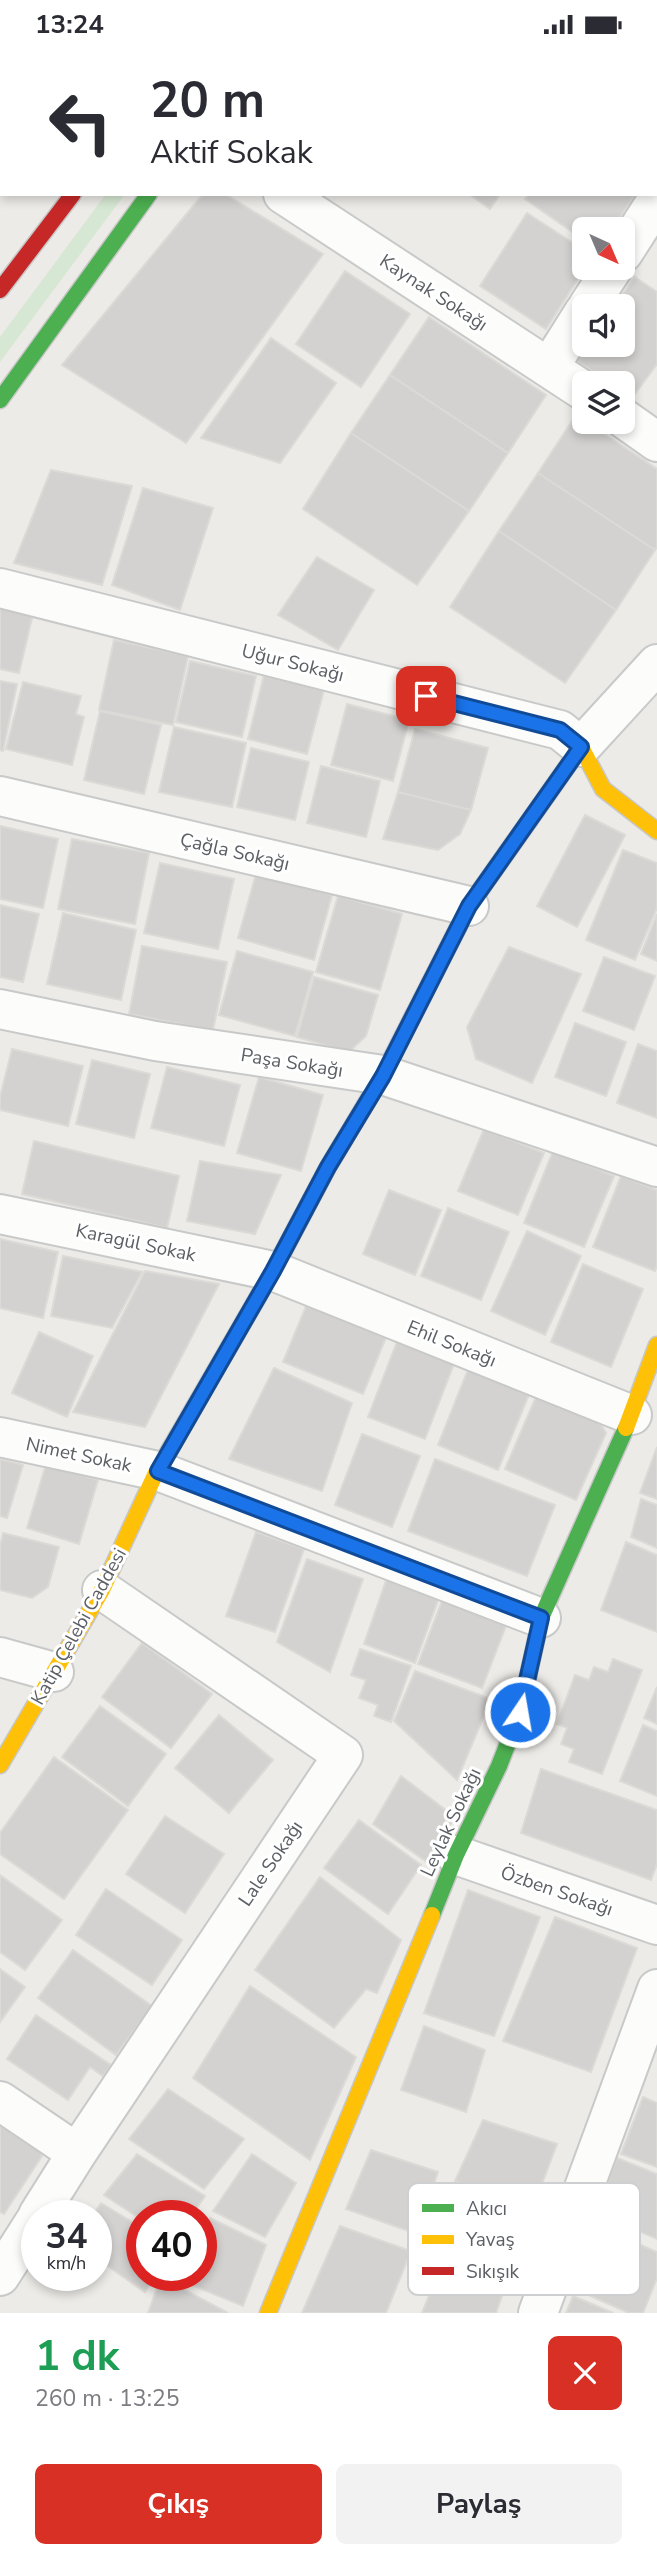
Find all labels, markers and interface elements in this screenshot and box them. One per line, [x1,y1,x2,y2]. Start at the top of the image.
text: 13:24 [35,7,104,42]
text: 20 m [150,67,265,134]
icon: left [35,77,126,168]
text: Aktif Sokak [150,131,313,174]
north arrow [572,217,635,280]
map controls [572,217,635,434]
street label: Kaynak Sokağı [374,248,493,338]
button: sound [572,294,635,357]
button: layers [572,371,635,434]
street label: Uğur Sokağı [239,638,347,688]
pin [396,666,456,726]
icon: arrive [407,677,445,715]
street label: Çağla Sokağı [178,827,292,877]
street label: Paşa Sokağı [239,1042,345,1084]
street label: Karagül Sokak [73,1218,199,1269]
street label: Ehil Sokağı [403,1314,500,1374]
street label: Nimet Sokak [23,1431,135,1479]
street label: Katip Çelebi Caddesi [25,1543,133,1710]
position arrow [483,1675,557,1749]
street label: Leylak Sokağı [414,1764,487,1881]
street label: Lale Sokağı [233,1816,309,1912]
street label: Özben Sokağı [497,1860,616,1922]
legend [408,2183,640,2295]
text: Akıcı [466,2196,507,2222]
speed limit sign: 40 [126,2200,217,2291]
text: 34 [45,2213,88,2260]
text: Yavaş [465,2227,515,2253]
text: km/h [47,2251,86,2275]
text: Sıkışık [466,2259,520,2285]
text: 1 dk [35,2328,119,2385]
button: close [548,2336,622,2410]
text: 260 m · 13:25 [35,2383,180,2414]
button: Çıkış [35,2464,322,2544]
button: Paylaş [336,2464,622,2544]

